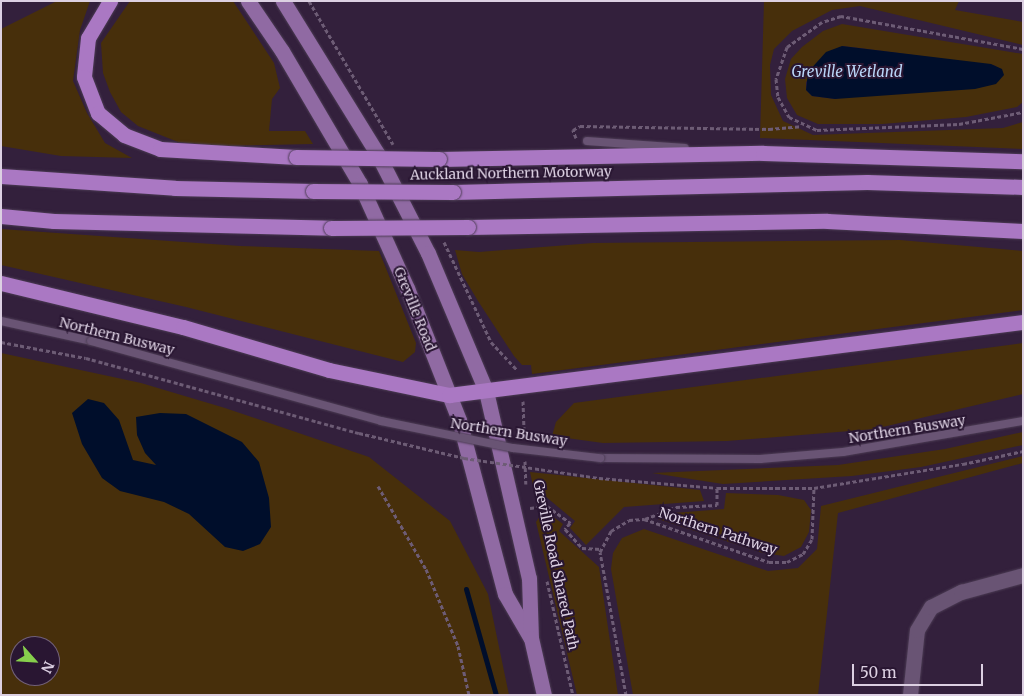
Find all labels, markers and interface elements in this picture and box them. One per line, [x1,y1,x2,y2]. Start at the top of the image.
water label: Greville Wetland [791,63,903,81]
street label: Auckland Northern Motorway [410,163,612,183]
street label: Greville Road [391,265,439,353]
street label: Northern Busway [58,314,176,358]
street label: Northern Busway [847,411,967,447]
street label: Northern Busway [449,414,569,450]
street label: Greville Road Shared Path [530,478,582,652]
street label: Northern Pathway [657,504,779,558]
north arrow [10,636,60,686]
scale bar [854,654,985,686]
text: N [37,658,58,676]
text: 50 m [860,663,897,682]

